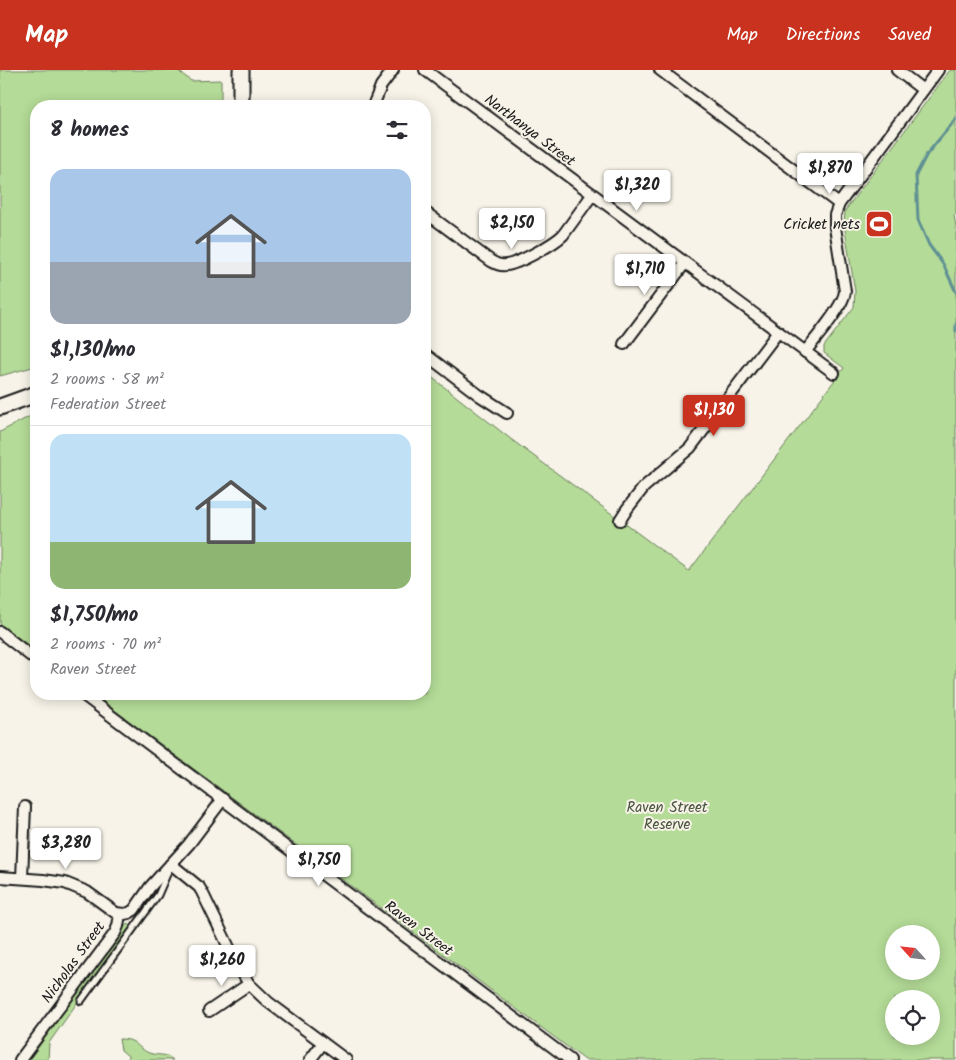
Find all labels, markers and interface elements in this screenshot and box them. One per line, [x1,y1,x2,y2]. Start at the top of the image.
text: Map [25,16,68,55]
text: Map [726,21,758,50]
text: Directions [786,21,860,50]
text: Saved [888,21,931,50]
street label: Narthanya Street [479,88,580,173]
text: 8 homes [50,114,129,147]
icon: filters [383,116,411,144]
pin: $1,870 [789,152,871,195]
text: $1,870 [808,156,852,181]
pin: $1,320 [596,170,678,212]
text: $1,320 [615,173,659,198]
icon: home [186,201,276,291]
pin: $2,150 [471,208,553,250]
sports icon: Cricket nets [864,209,894,239]
text: $2,150 [490,211,534,236]
place label: Cricket nets [783,213,861,237]
pin: $1,710 [604,254,686,296]
text: $1,710 [625,257,665,282]
text: $1,130/mo [50,334,136,367]
text: 2 rooms · 58 m² [50,367,164,392]
text: Federation Street [50,392,166,417]
pin: $1,130 [673,394,755,437]
text: $1,130 [694,398,734,423]
icon: home [186,467,276,557]
text: $1,750/mo [50,599,138,632]
text: 2 rooms · 70 m² [50,632,161,657]
text: Raven Street [50,657,136,682]
park label: Raven Street Reserve [627,796,708,837]
pin: $3,280 [25,828,107,870]
text: $3,280 [41,831,91,856]
pin: $1,750 [278,844,360,887]
text: $1,750 [298,848,340,873]
street label: Raven Street [379,895,458,963]
street label: Nicholas Street [36,916,112,1009]
north arrow [885,925,940,980]
map controls [885,925,940,1045]
pin: $1,260 [181,944,263,987]
text: $1,260 [200,948,244,973]
button: locate [885,990,940,1045]

